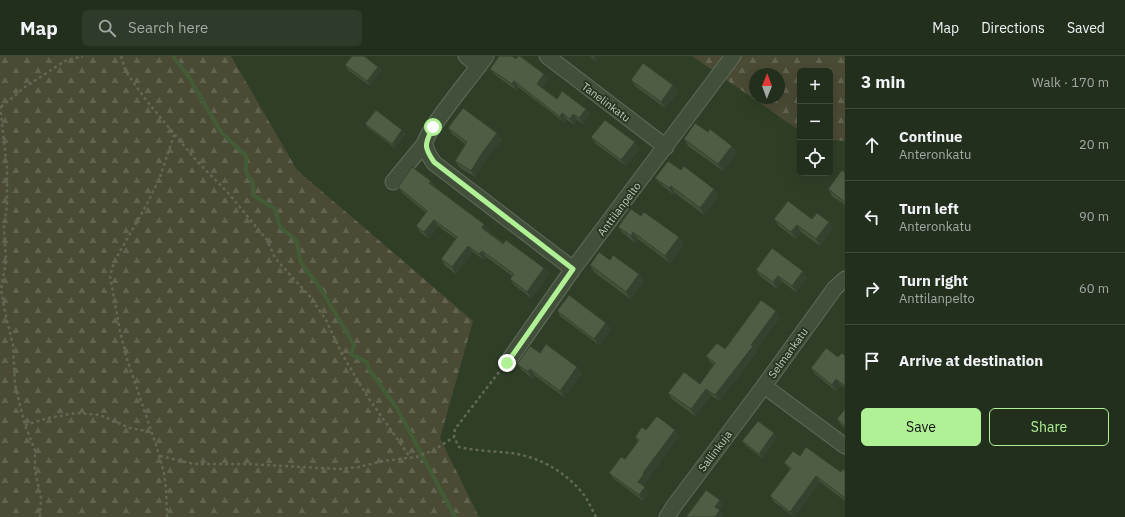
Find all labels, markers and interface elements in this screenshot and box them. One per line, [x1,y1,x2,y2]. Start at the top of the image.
search box [82,10,362,46]
text: Map [20,16,58,40]
icon: search [96,17,118,39]
text: Search here [128,18,208,37]
text: Map [932,19,959,37]
text: Directions [981,19,1045,37]
text: Saved [1067,19,1105,37]
north arrow [749,68,785,104]
map controls [797,68,833,176]
button: + [797,68,833,104]
text: 3 min [861,71,905,93]
text: Walk · 170 m [1032,74,1109,91]
street label: Tanelinkatu [579,79,633,125]
button: − [797,104,833,140]
route start [424,118,442,136]
text: Continue [899,127,963,146]
icon: ahead [861,134,883,156]
text: 20 m [1079,136,1109,153]
button: locate [797,140,833,176]
text: Anteronkatu [899,146,971,163]
street label: Anttilanpelto [594,179,644,239]
text: Turn left [899,199,959,218]
icon: left [861,206,883,228]
text: 90 m [1079,208,1109,225]
text: Anteronkatu [899,218,971,235]
text: Turn right [899,271,968,290]
icon: right [861,278,883,300]
text: 60 m [1079,280,1109,297]
text: Anttilanpelto [899,290,975,307]
street label: Selmankatu [765,325,811,381]
icon: arrive [861,350,883,372]
text: Arrive at destination [899,351,1043,370]
route end [498,354,516,372]
button: Save [861,408,981,446]
button: Share [989,408,1109,446]
street label: Sallinkuja [695,428,735,474]

